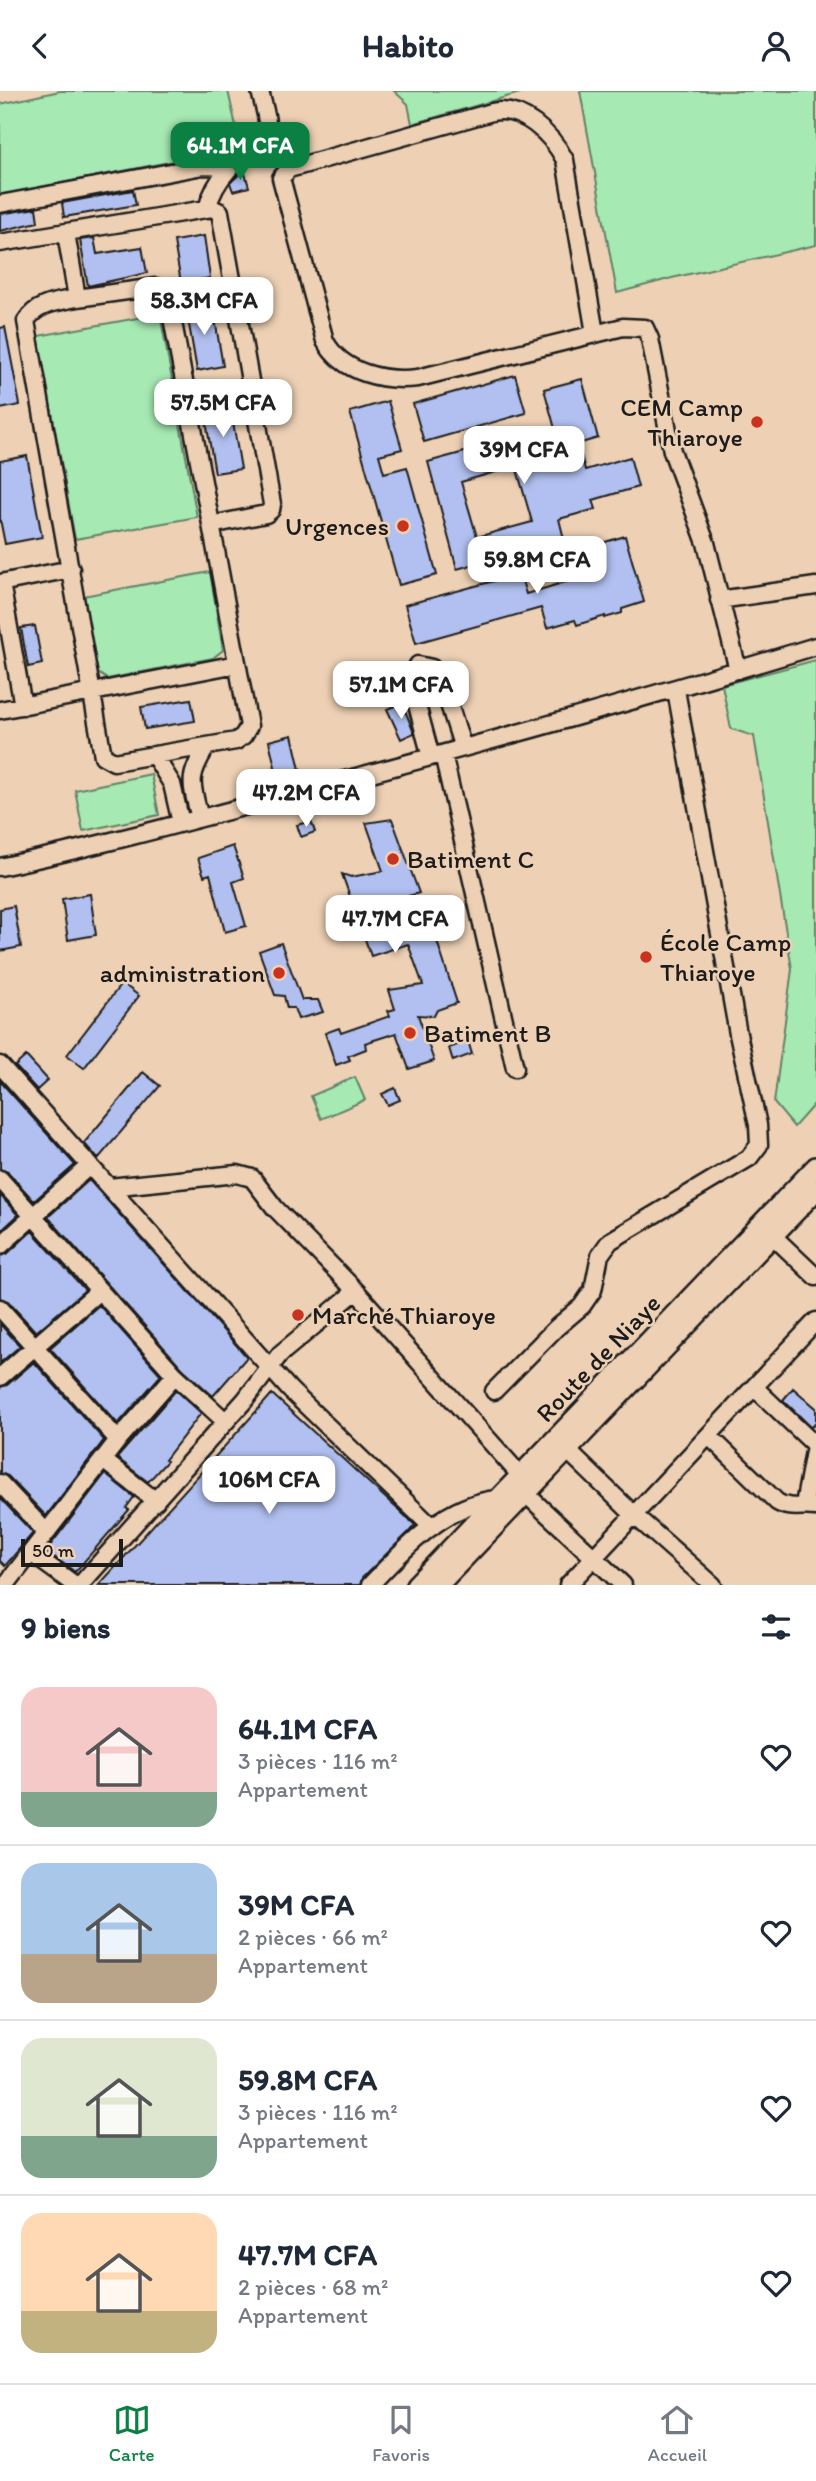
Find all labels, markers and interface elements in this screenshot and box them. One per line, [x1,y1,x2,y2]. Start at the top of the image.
icon: back [21,27,59,65]
text: Habito [362,27,454,65]
icon: person [757,27,795,65]
pin: 64.1M CFA [160,123,320,182]
text: 64.1M CFA [187,131,293,159]
pin: 58.3M CFA [124,278,284,337]
text: 58.3M CFA [150,286,258,314]
pin: 57.5M CFA [143,379,303,439]
text: 57.5M CFA [170,388,276,416]
place label: CEM Camp Thiaroye [620,391,743,453]
marker: CEM Camp Thiaroye [749,414,765,430]
pin: 39M CFA [459,427,589,486]
text: 39M CFA [479,435,569,463]
place label: Urgences [285,510,389,542]
marker: Urgences [395,518,411,534]
pin: 59.8M CFA [457,537,617,596]
text: 59.8M CFA [484,545,590,573]
pin: 57.1M CFA [321,661,481,721]
text: 57.1M CFA [349,670,453,698]
pin: 47.2M CFA [226,769,386,829]
text: 47.2M CFA [252,778,360,806]
place label: Batiment C [407,843,534,875]
marker: Batiment C [385,851,401,867]
pin: 47.7M CFA [315,895,475,955]
text: 47.7M CFA [342,904,448,932]
place label: École Camp Thiaroye [660,926,791,988]
marker: École Camp Thiaroye [638,949,654,965]
place label: administration [100,957,265,989]
marker: administration [271,965,287,981]
place label: Batiment B [424,1017,551,1049]
marker: Batiment B [402,1025,418,1041]
street label: Route de Niaye [529,1287,667,1429]
place label: Marché Thiaroye [312,1299,496,1331]
marker: Marché Thiaroye [290,1307,306,1323]
pin: 106M CFA [197,1457,341,1516]
text: 106M CFA [218,1465,320,1493]
scale bar [21,1536,122,1568]
text: 50 m [32,1539,74,1562]
icon: filters [757,1608,795,1646]
text: 9 biens [21,1609,110,1646]
text: 64.1M CFA [238,1710,377,1747]
icon: home [77,1715,161,1799]
icon: heart [757,1738,795,1776]
text: 3 pièces · 116 m² [238,1747,398,1775]
text: Appartement [238,1775,368,1803]
text: 39M CFA [238,1886,354,1923]
icon: home [77,1891,161,1975]
icon: heart [757,1914,795,1952]
text: 2 pièces · 66 m² [238,1923,388,1951]
text: Appartement [238,1951,368,1979]
text: 59.8M CFA [238,2061,377,2098]
icon: home [77,2066,161,2150]
icon: heart [757,2089,795,2127]
text: 3 pièces · 116 m² [238,2098,398,2126]
text: Appartement [238,2126,368,2154]
text: 47.7M CFA [238,2236,377,2273]
icon: home [77,2241,161,2325]
icon: heart [757,2264,795,2302]
text: 2 pièces · 68 m² [238,2273,388,2301]
text: Appartement [238,2301,368,2329]
tab: Carte [109,2401,155,2466]
tab: Favoris [372,2401,430,2466]
tab: Accueil [648,2401,707,2466]

